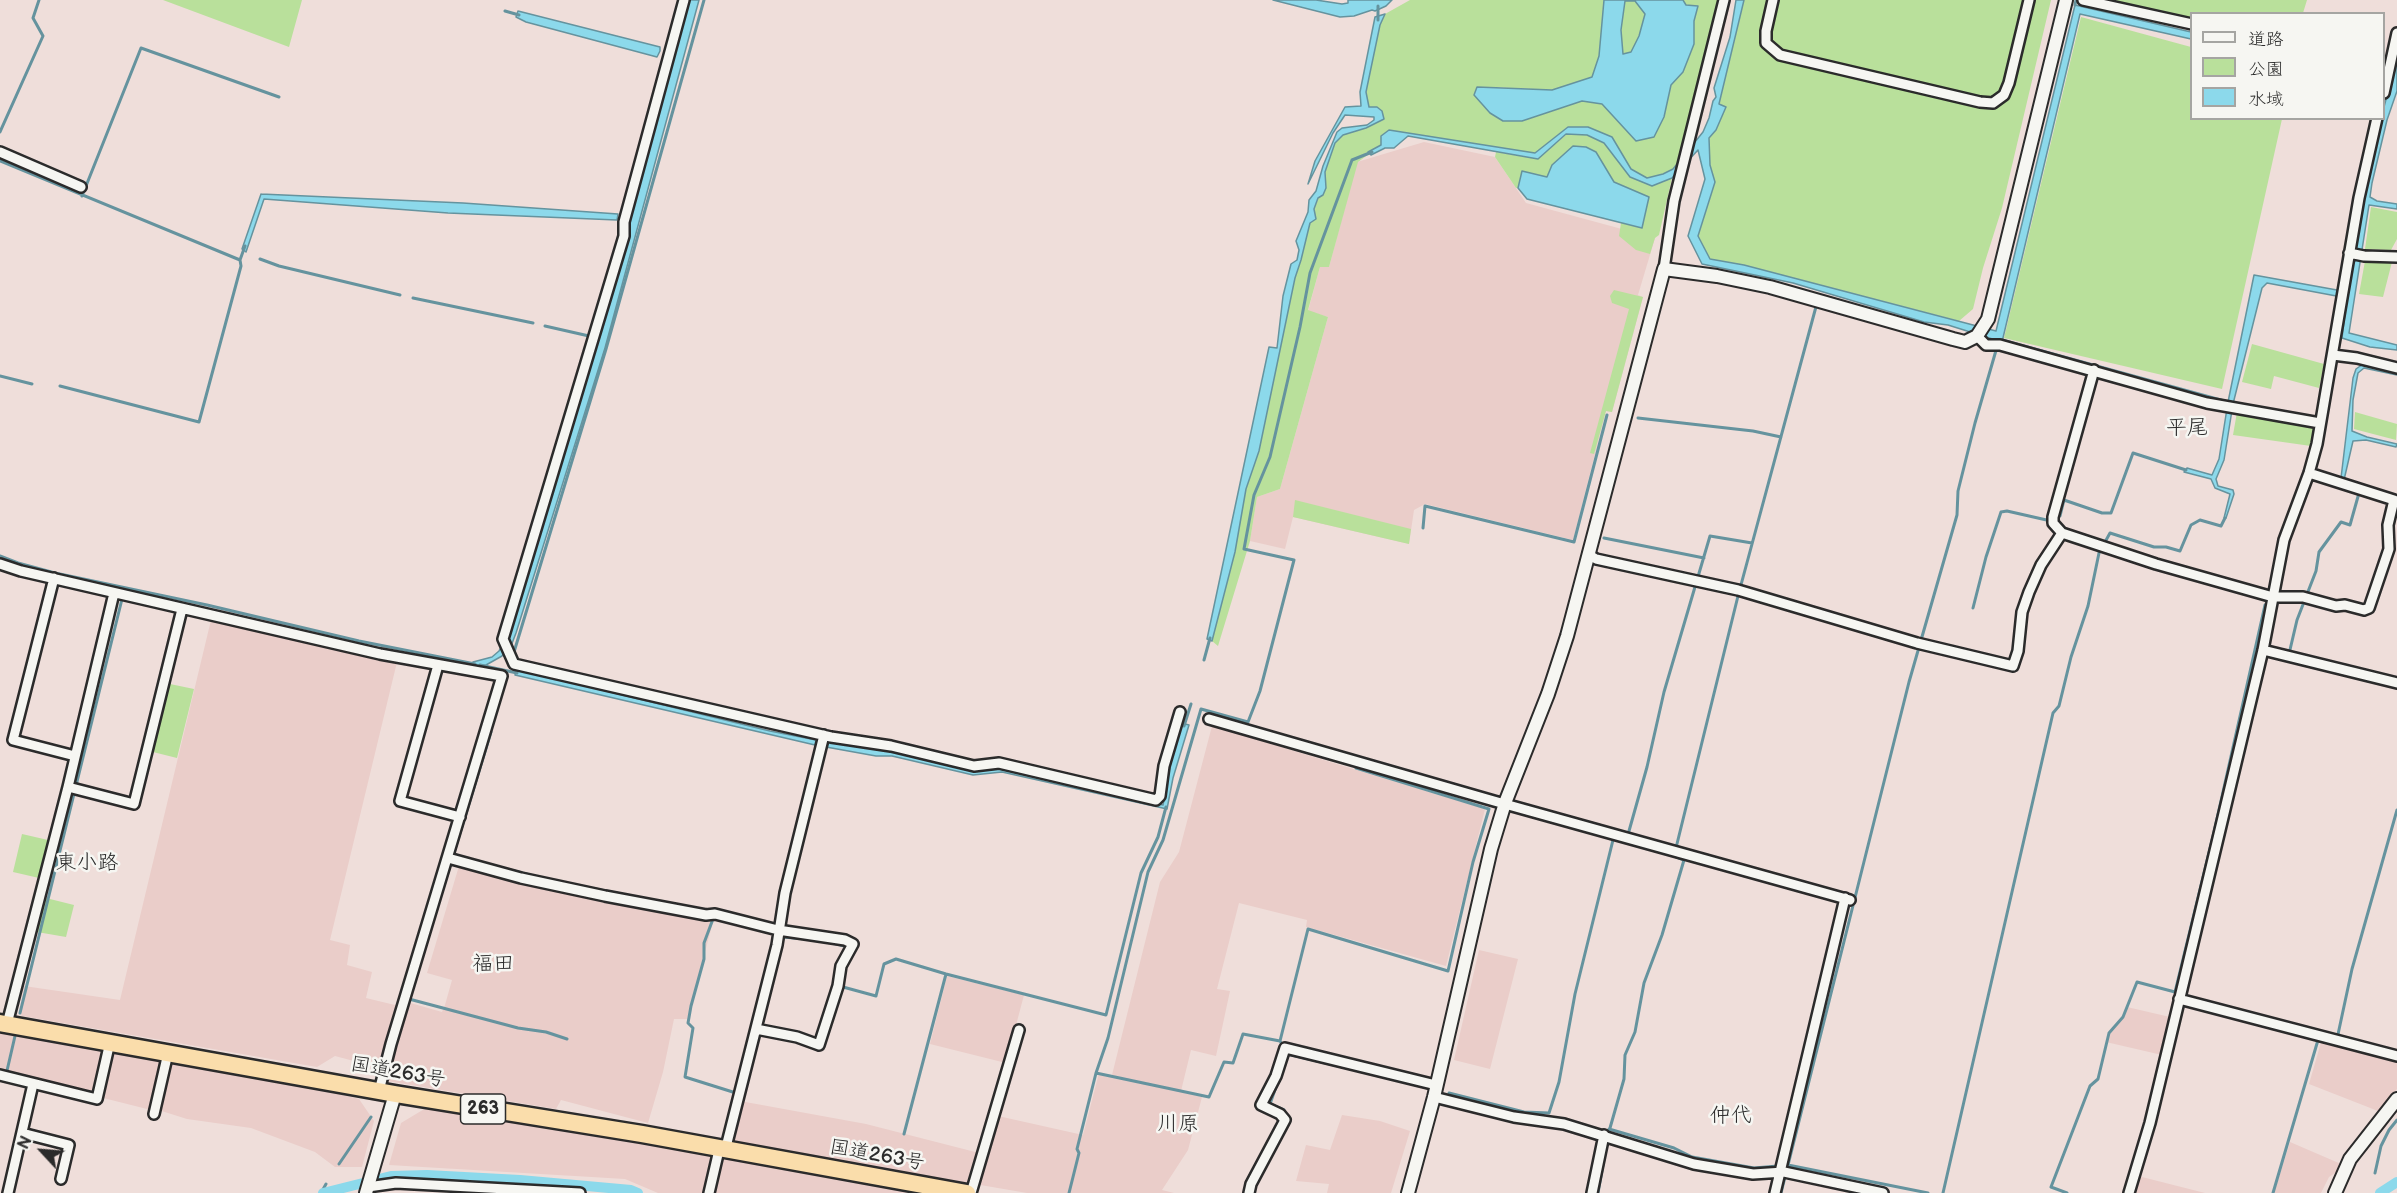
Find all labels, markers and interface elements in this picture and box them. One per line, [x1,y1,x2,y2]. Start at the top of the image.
legend [2190,12,2385,120]
text: 道路 [2248,29,2284,50]
text: 公園 [2248,59,2284,80]
text: 水域 [2248,89,2284,110]
district label: 平尾 [2166,416,2208,442]
district label: 東小路 [56,851,118,877]
district label: 福田 [472,952,514,978]
street label: 国道263号 [348,1053,448,1093]
road number: 263 [460,1094,506,1124]
district label: 仲代 [1710,1104,1752,1130]
district label: 川原 [1157,1112,1199,1138]
north arrow [12,1121,72,1181]
text: N [14,1133,37,1152]
street label: 国道263号 [827,1136,927,1176]

